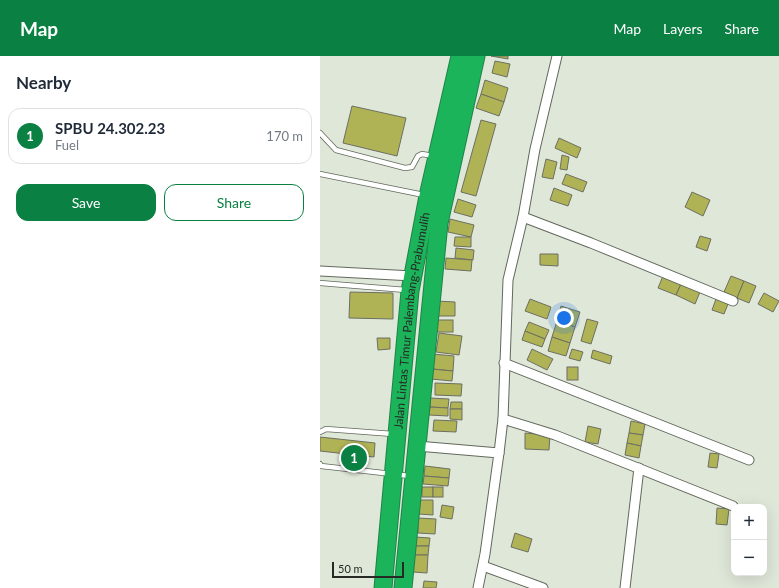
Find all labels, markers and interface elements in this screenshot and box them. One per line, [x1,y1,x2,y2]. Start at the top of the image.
text: Map [20,17,58,40]
text: Map [613,20,641,37]
text: Layers [663,20,703,37]
text: Share [725,20,759,37]
text: Nearby [16,72,71,93]
text: SPBU 24.302.23 [55,119,165,137]
text: 1 [26,128,34,144]
text: 170 m [266,128,303,144]
text: Fuel [55,137,79,153]
button: Save [16,184,156,221]
button: Share [164,184,304,221]
street label: Jalan Lintas Timur Palembang-Prabumulih [390,211,432,430]
your location [554,308,574,328]
pin: 1 [341,443,367,473]
map controls [731,504,767,576]
button: + [731,504,767,540]
button: − [731,540,767,576]
scale bar [332,560,404,579]
text: 50 m [338,562,363,575]

